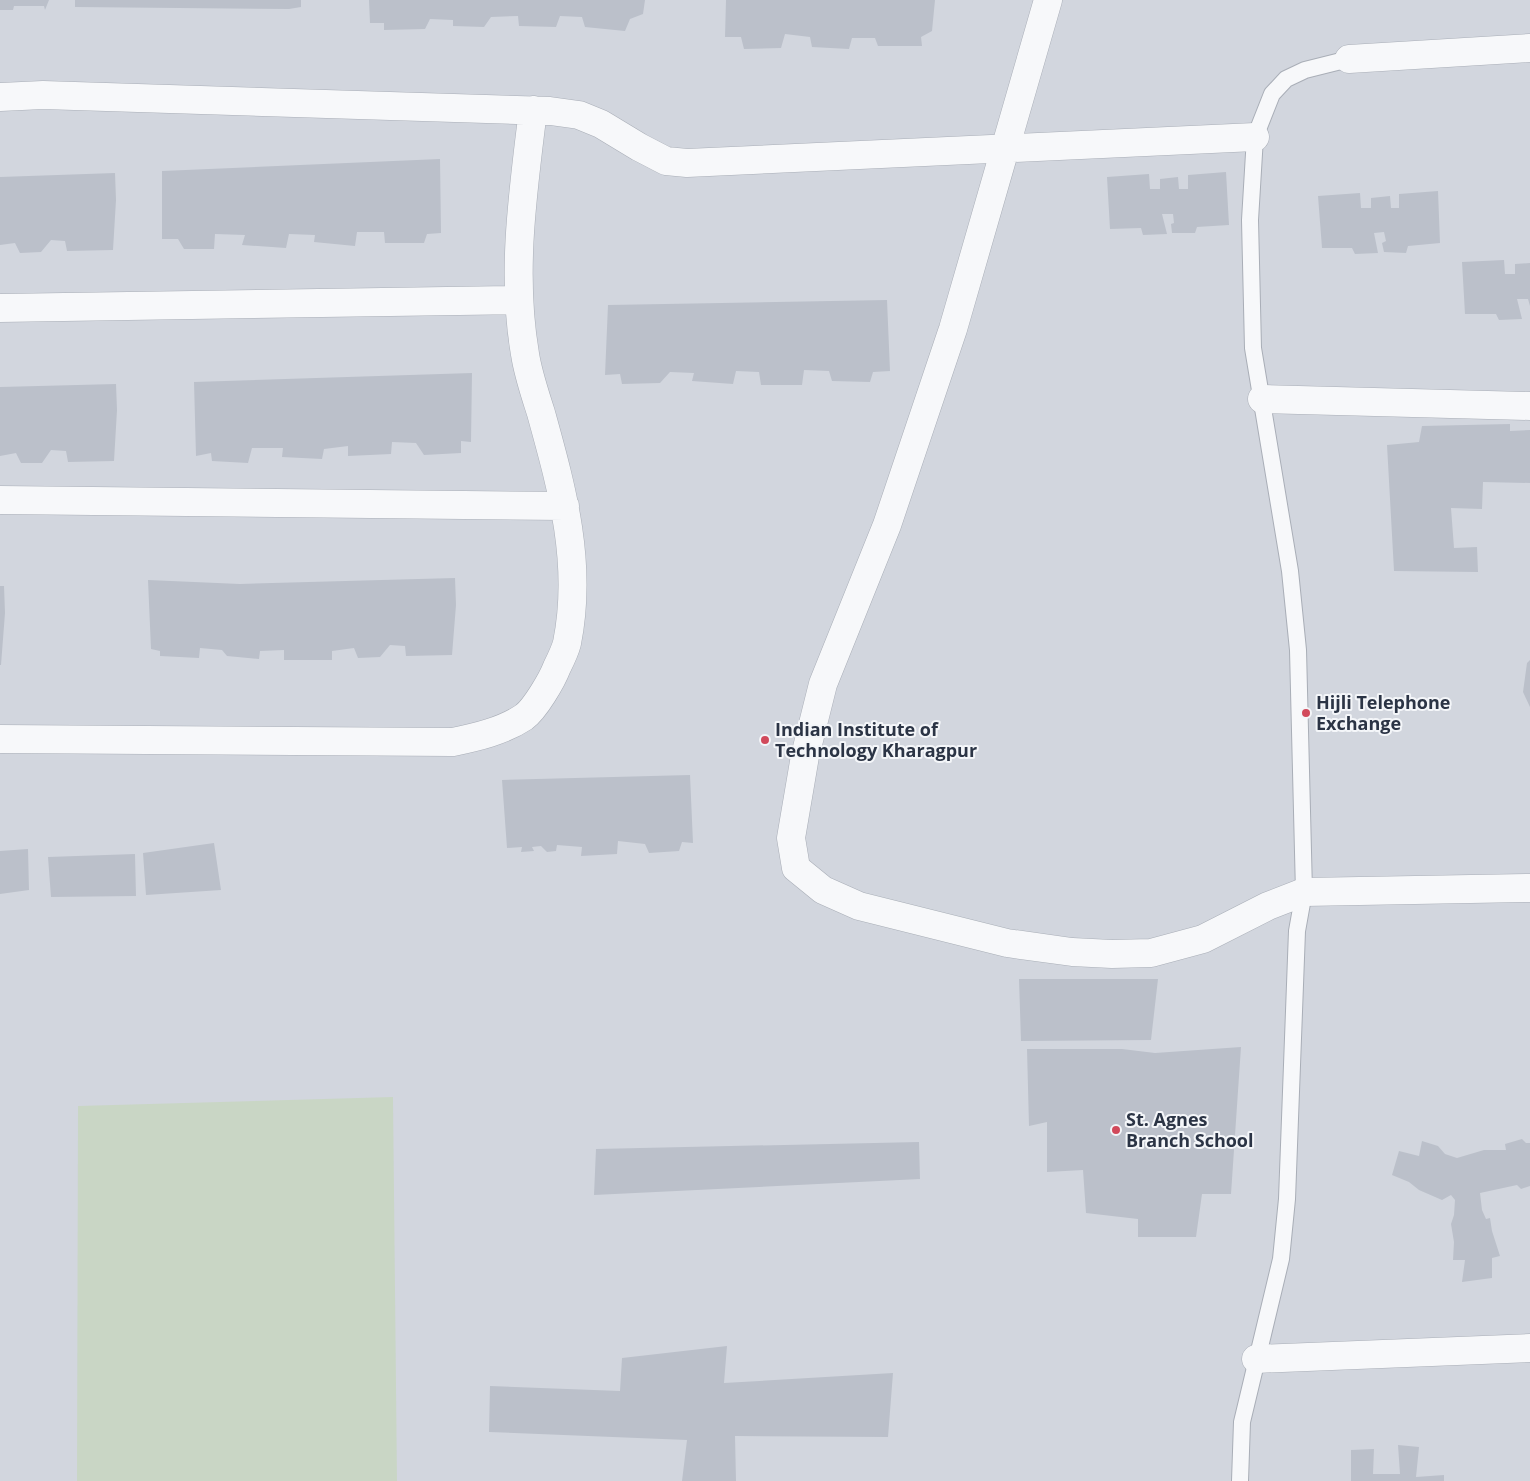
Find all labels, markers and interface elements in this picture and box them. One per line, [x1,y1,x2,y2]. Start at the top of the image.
place label: Hijli Telephone Exchange [1316,690,1450,735]
marker: Hijli Telephone Exchange [1300,707,1312,719]
place label: Indian Institute of Technology Kharagpur [775,717,977,762]
marker: Indian Institute of Technology Kharagpur [759,734,771,746]
place label: St. Agnes Branch School [1126,1107,1254,1152]
marker: St. Agnes Branch School [1110,1124,1122,1136]

